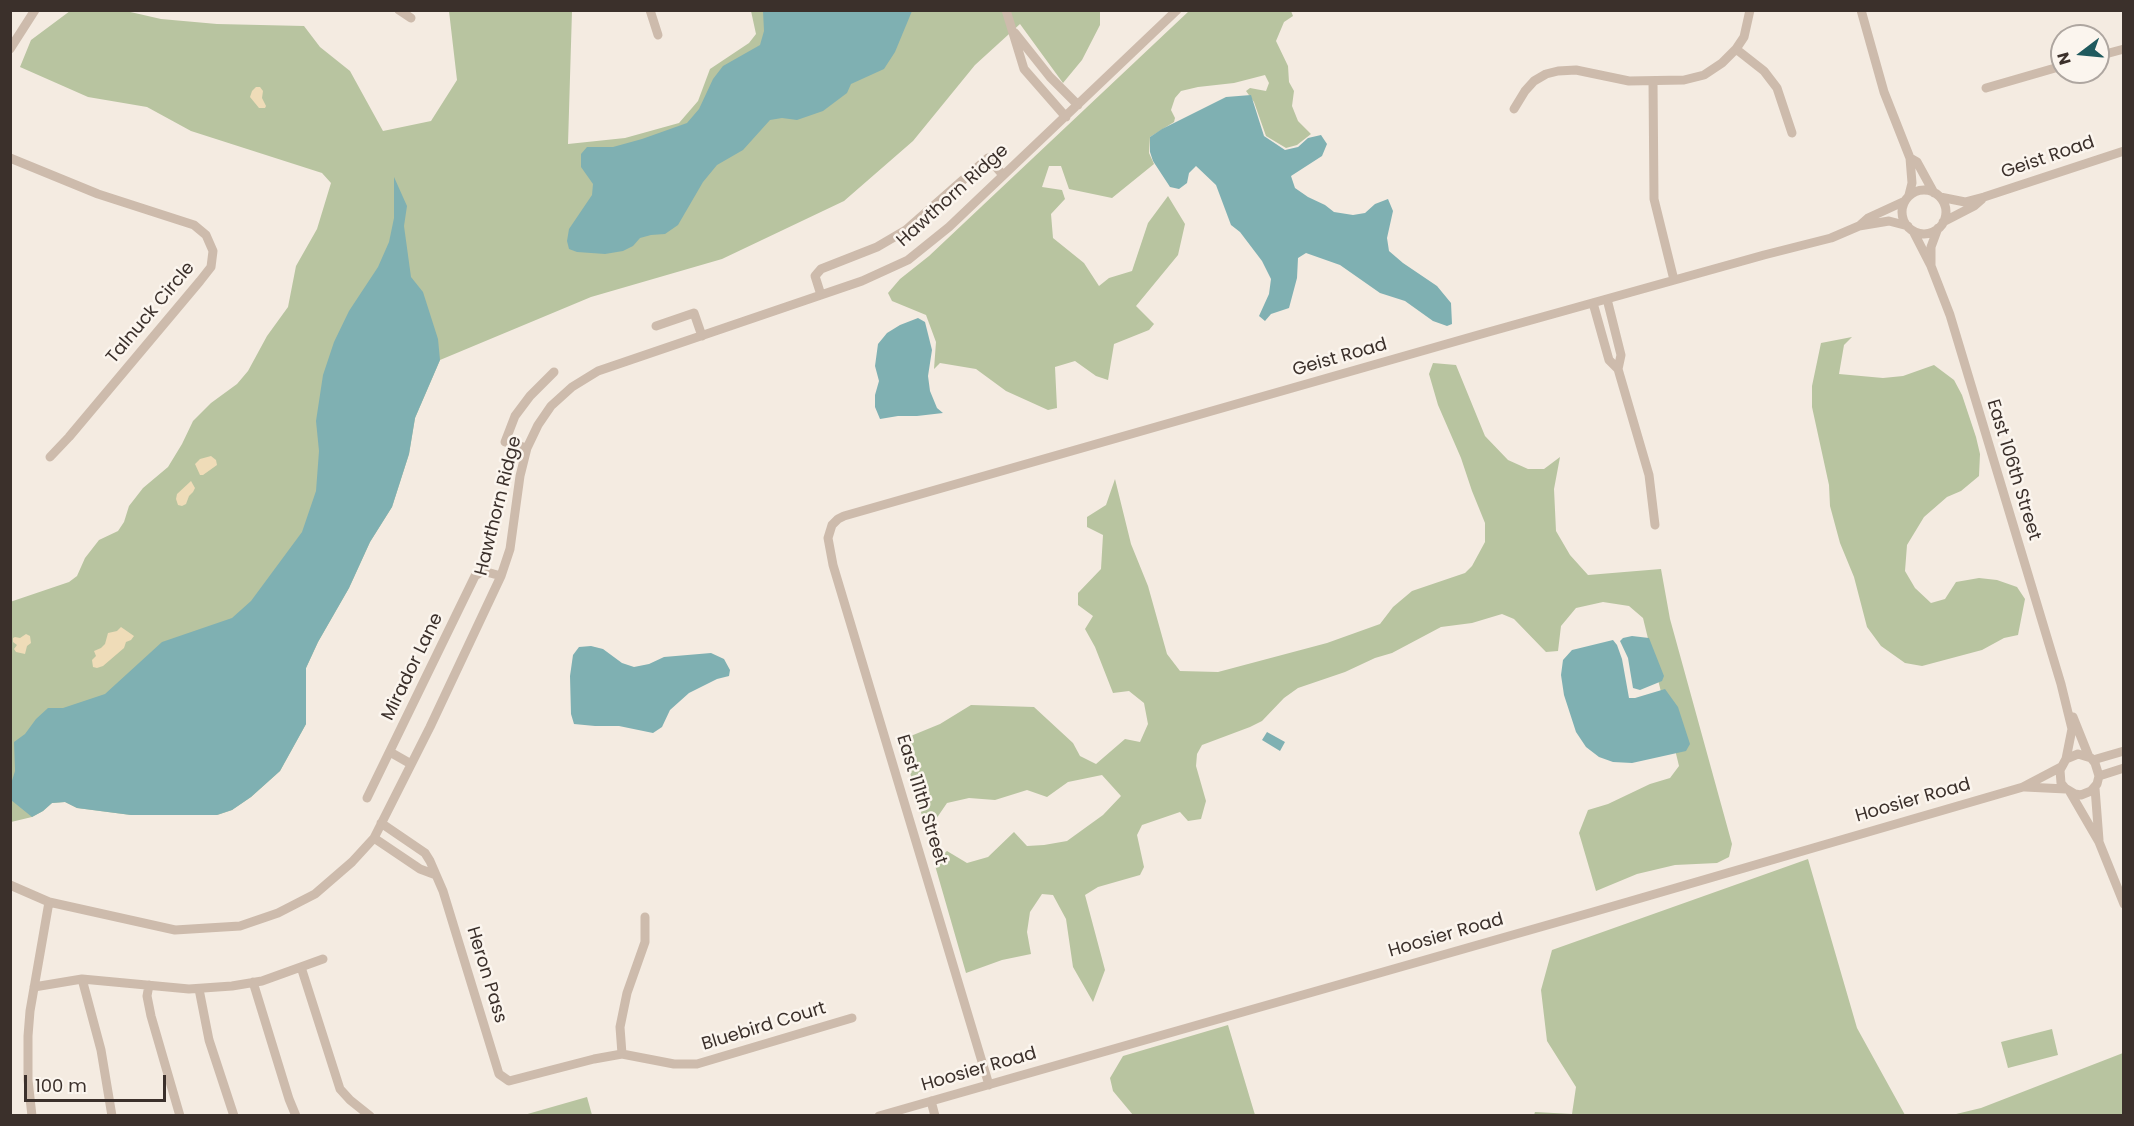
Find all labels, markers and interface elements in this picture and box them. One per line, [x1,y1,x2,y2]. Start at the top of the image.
north arrow [2050,24,2110,84]
text: N [2051,50,2077,68]
street label: Geist Road [1999,132,2097,184]
street label: Hawthorn Ridge [893,140,1013,252]
street label: Talnuck Circle [102,258,200,368]
street label: Geist Road [1290,334,1390,382]
street label: East 106th Street [1981,397,2045,543]
street label: Hawthorn Ridge [471,434,527,578]
street label: Mirador Lane [378,610,448,724]
street label: East 111th Street [891,732,951,868]
street label: Hoosier Road [1853,774,1973,828]
street label: Hoosier Road [1386,909,1506,963]
street label: Heron Pass [461,924,511,1026]
street label: Bluebird Court [699,998,829,1056]
street label: Hoosier Road [919,1043,1039,1097]
scale bar [27,1063,170,1101]
text: 100 m [35,1073,87,1098]

